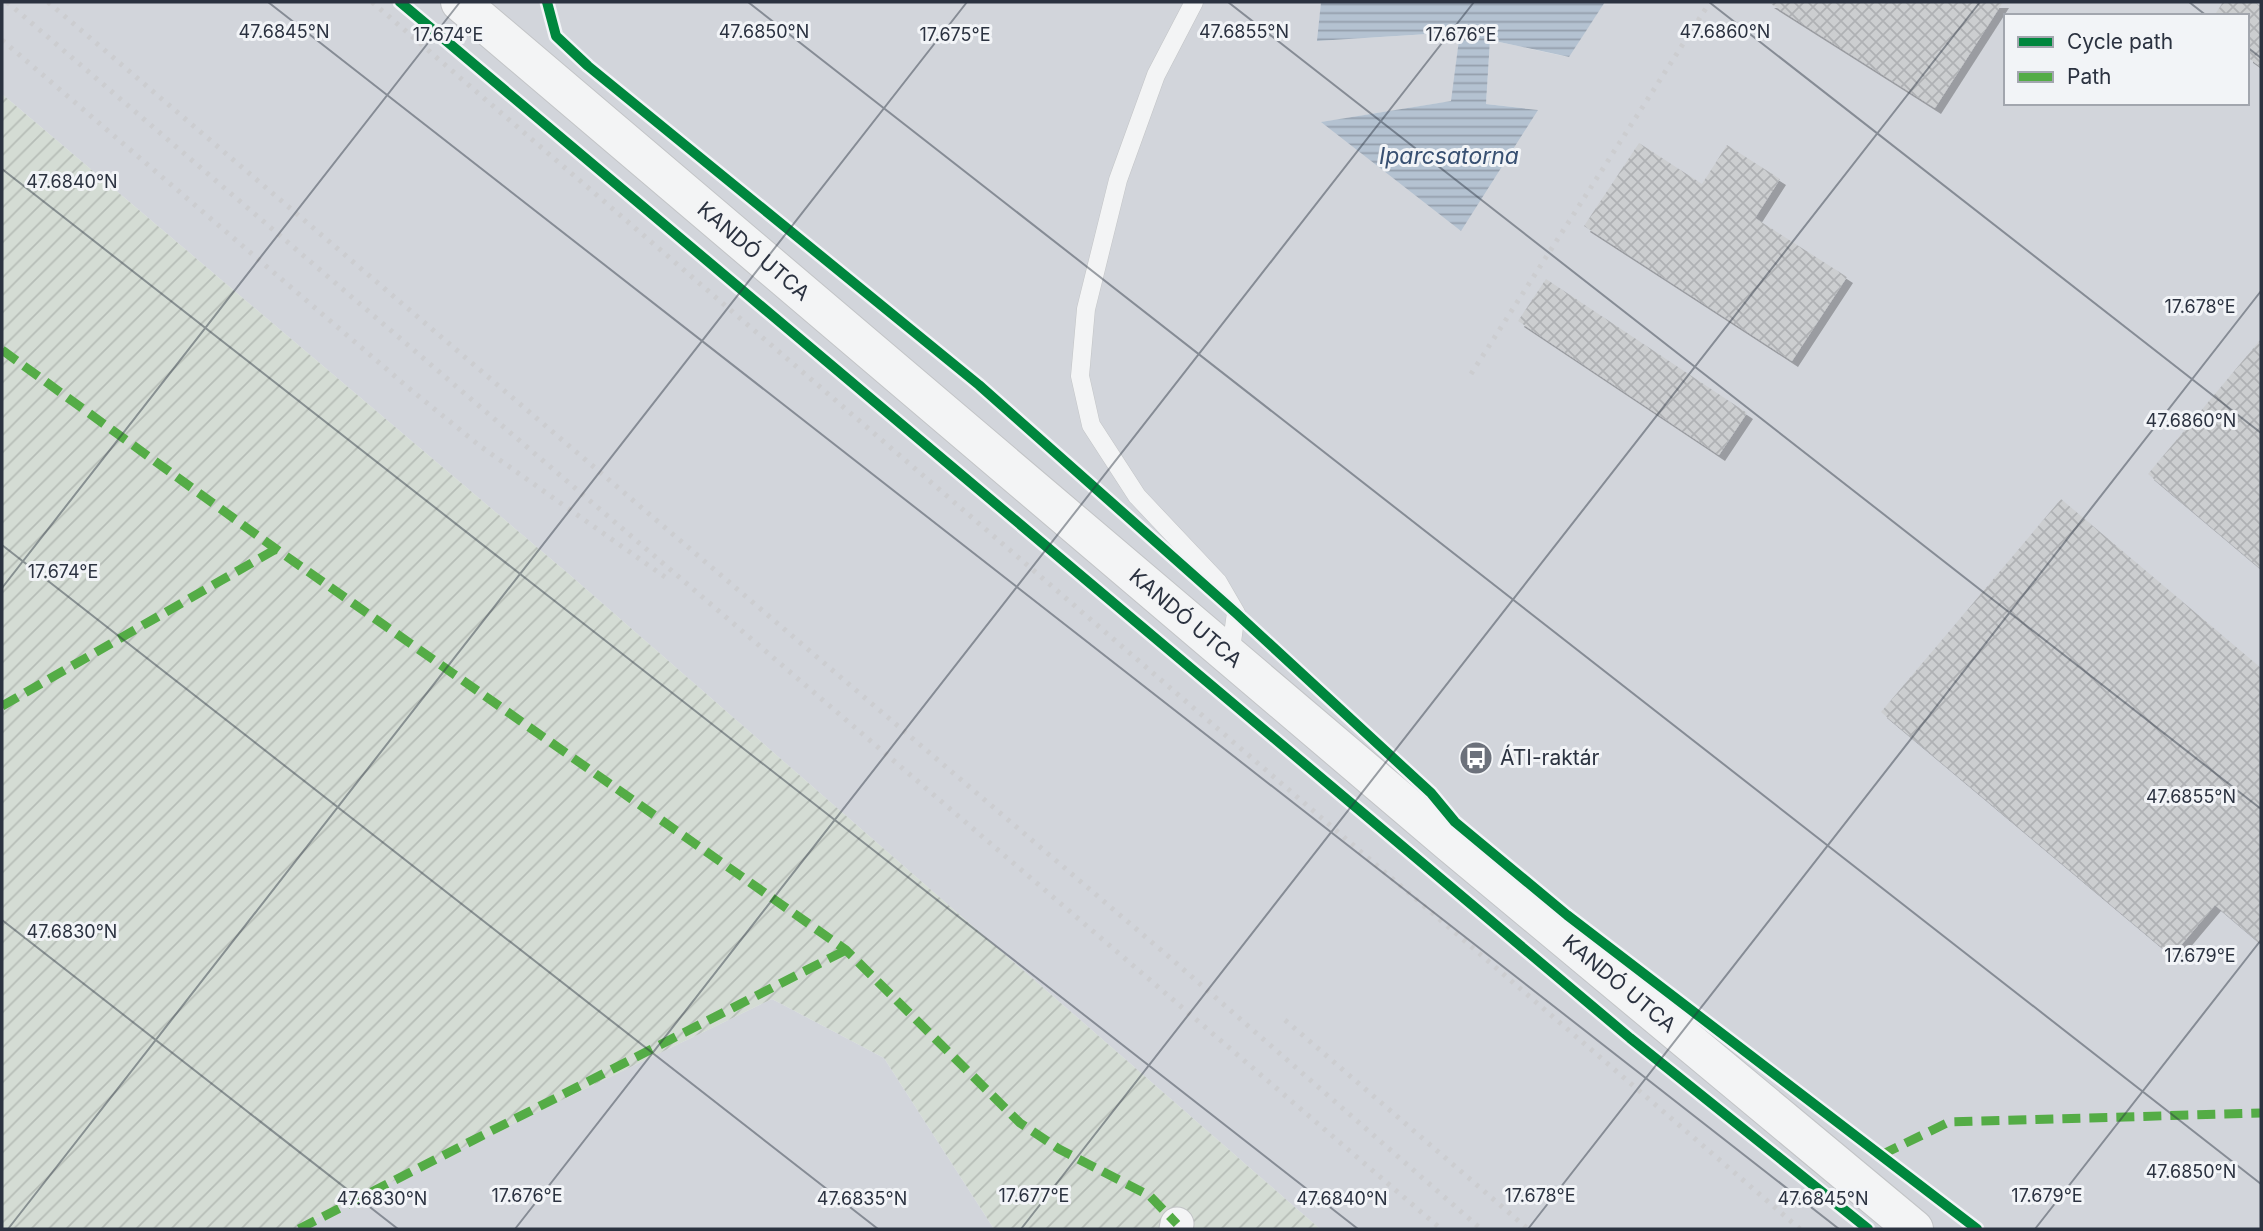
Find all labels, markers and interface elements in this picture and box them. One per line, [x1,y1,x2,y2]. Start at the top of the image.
legend [2004,14,2249,105]
text: 47.6845°N [239,21,329,42]
text: 47.6850°N [719,21,809,42]
text: 47.6855°N [1199,21,1289,42]
text: 47.6860°N [1680,21,1770,42]
text: 17.674°E [413,24,483,45]
text: 17.675°E [919,24,991,45]
text: 17.676°E [1425,24,1497,45]
text: Cycle path [2067,29,2173,54]
text: Path [2067,64,2112,89]
water label: Iparcsatorna [1379,142,1519,170]
text: 47.6840°N [26,171,118,192]
street label: KANDÓ UTCA [692,196,815,306]
text: 17.678°E [2165,296,2235,317]
text: 47.6860°N [2146,410,2236,431]
text: 17.674°E [28,561,98,582]
street label: KANDÓ UTCA [1125,563,1247,673]
bus stop icon: ÁTI-raktár [1457,739,1495,777]
place label: ÁTI-raktár [1500,744,1600,770]
text: 47.6855°N [2146,786,2236,807]
text: 47.6830°N [27,921,117,942]
street label: KANDÓ UTCA [1558,929,1681,1038]
text: 17.679°E [2164,945,2236,966]
text: 47.6850°N [2146,1161,2236,1182]
text: 17.676°E [491,1185,563,1206]
text: 17.677°E [999,1185,1069,1206]
text: 17.678°E [1505,1185,1575,1206]
text: 17.679°E [2011,1185,2083,1206]
text: 47.6830°N [337,1188,427,1209]
text: 47.6835°N [817,1188,907,1209]
text: 47.6840°N [1296,1188,1388,1209]
text: 47.6845°N [1778,1188,1868,1209]

